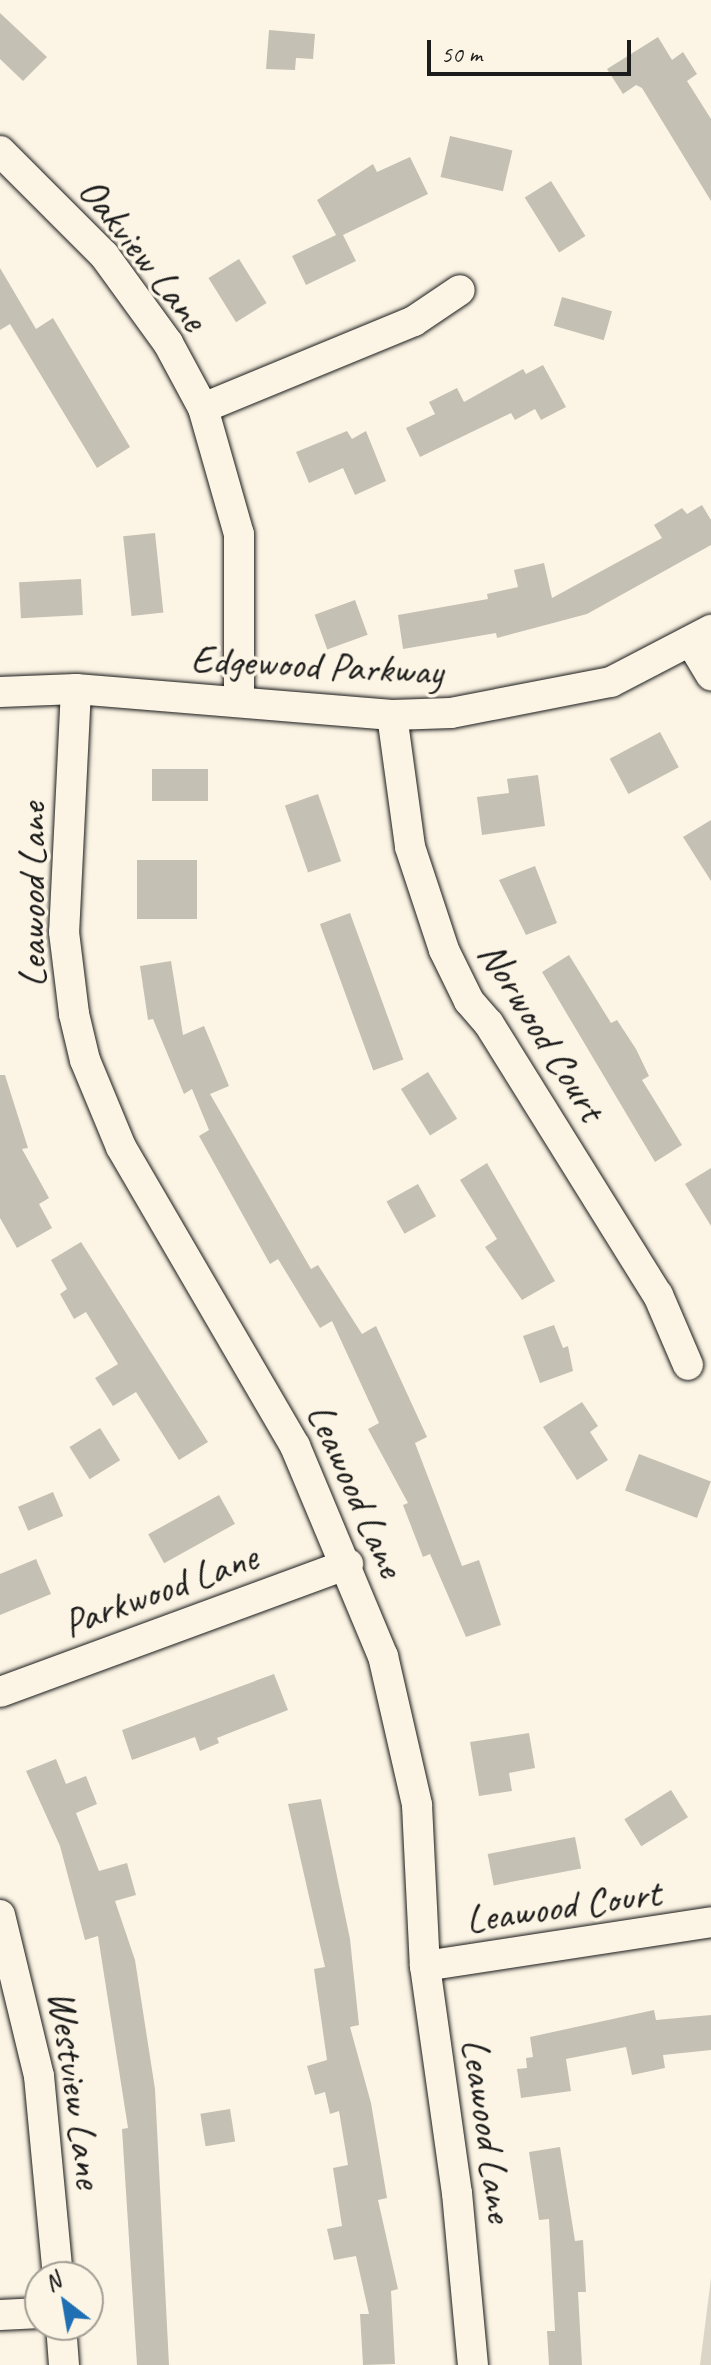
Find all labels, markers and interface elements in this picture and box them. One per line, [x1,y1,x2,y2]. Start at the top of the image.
scale bar [431,24,635,74]
text: 50 m [441,39,482,69]
street label: Oakview Lane [68,168,218,340]
street label: Edgewood Parkway [190,634,444,696]
street label: Leawood Lane [8,802,56,988]
street label: Norwood Court [468,933,616,1129]
street label: Leawood Lane [296,1395,416,1585]
street label: Parkwood Lane [56,1533,264,1647]
street label: Leawood Court [463,1869,663,1943]
street label: Westview Lane [38,1987,114,2191]
street label: Leawood Lane [451,2035,525,2225]
north arrow [24,2261,104,2341]
text: N [40,2267,66,2298]

